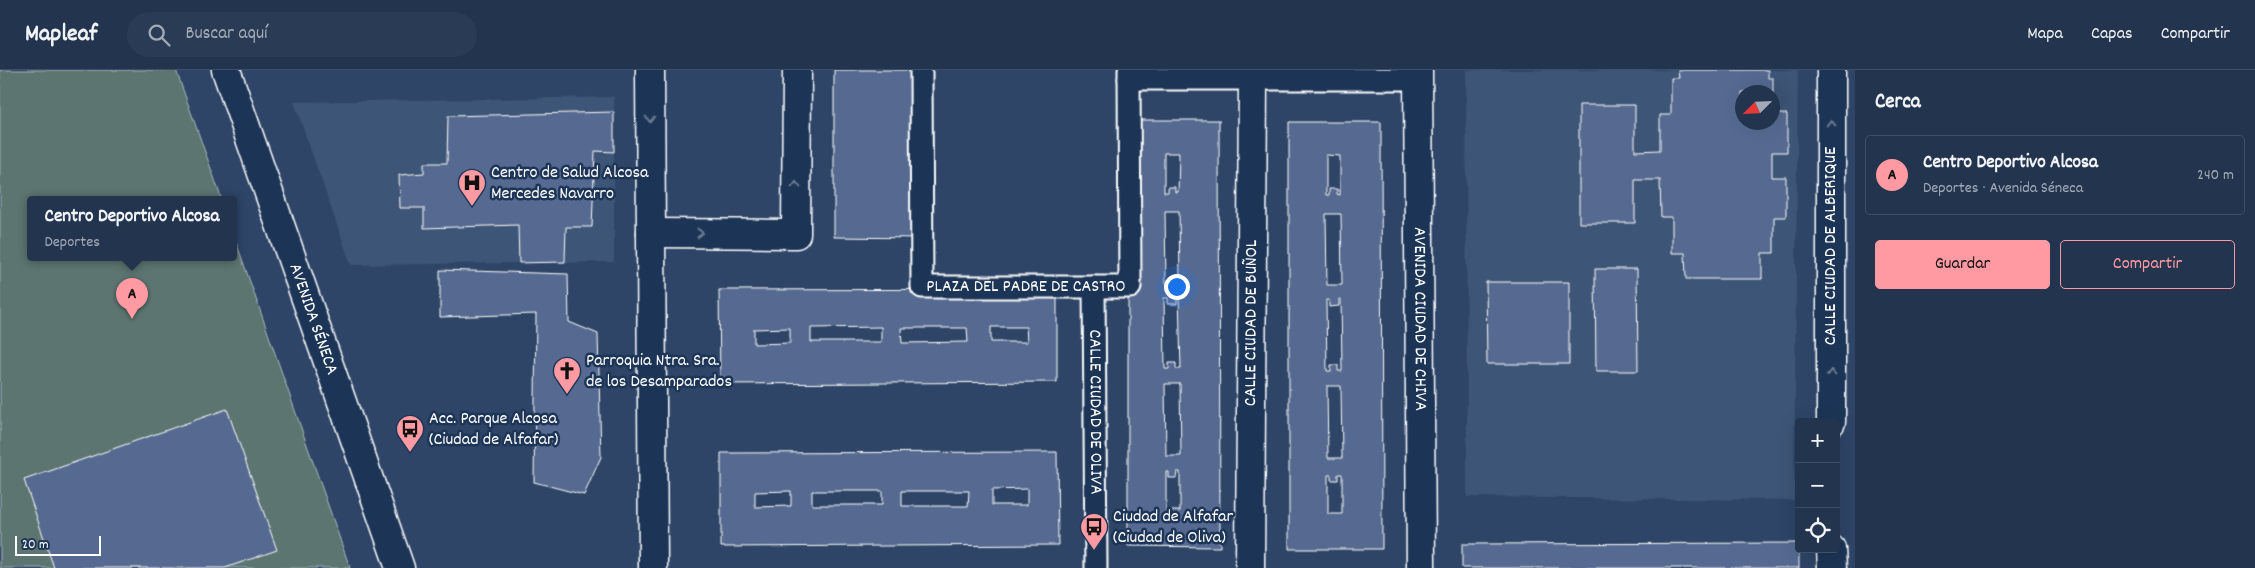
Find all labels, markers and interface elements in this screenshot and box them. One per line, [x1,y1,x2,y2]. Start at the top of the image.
search box [127,12,477,57]
text: Mapleaf [25,18,97,52]
icon: search [145,21,173,49]
text: Buscar aquí [185,21,268,48]
text: Mapa [2027,22,2063,47]
text: Capas [2091,22,2133,47]
text: Compartir [2161,22,2230,47]
north arrow [1735,85,1780,130]
text: Cerca [1875,88,1921,118]
one-way arrow [645,115,655,123]
one-way arrow [1826,119,1836,126]
street label: CALLE CIUDAD DE ALBERIQUE [1819,147,1844,345]
text: Centro Deportivo Alcosa [1923,150,2098,177]
place label: Centro de Salud Alcosa Mercedes Navarro [491,161,649,207]
text: A [1888,164,1896,187]
text: 240 m [2197,164,2234,187]
hospital icon: Centro de Salud Alcosa Mercedes Navarro [457,168,487,207]
text: Deportes · Avenida Séneca [1923,177,2083,200]
one-way arrow [791,181,801,188]
popup [27,196,237,261]
text: Centro Deportivo Alcosa [45,204,219,231]
street label: AVENIDA CIUDAD DE CHIVA [1406,227,1433,411]
one-way arrow [696,228,704,238]
text: Deportes [45,231,100,254]
street label: CALLE CIUDAD DE BUÑOL [1238,239,1265,406]
button: Guardar [1875,240,2050,289]
button: Compartir [2060,240,2235,289]
street label: AVENIDA SÉNECA [282,260,344,378]
your location [1164,274,1190,300]
street label: PLAZA DEL PADRE DE CASTRO [926,275,1126,300]
pin: A [116,278,148,319]
street label: CALLE CIUDAD DE OLIVA [1082,329,1108,495]
place label: Parroquia Ntra. Sra. de los Desamparados [586,349,732,395]
church icon: Parroquia Ntra. Sra. de los Desamparados [552,356,582,395]
one-way arrow [1826,369,1836,376]
place label: Acc. Parque Alcosa (Ciudad de Alfafar) [429,407,558,453]
bus stop icon: Acc. Parque Alcosa (Ciudad de Alfafar) [395,414,425,453]
map controls [1795,418,1840,553]
button: + [1795,418,1840,463]
button: − [1795,463,1840,508]
place label: Ciudad de Alfafar (Ciudad de Oliva) [1113,505,1234,551]
button: locate [1795,508,1840,553]
bus stop icon: Ciudad de Alfafar (Ciudad de Oliva) [1079,512,1109,551]
scale bar [15,533,101,556]
text: 20 m [22,535,49,555]

